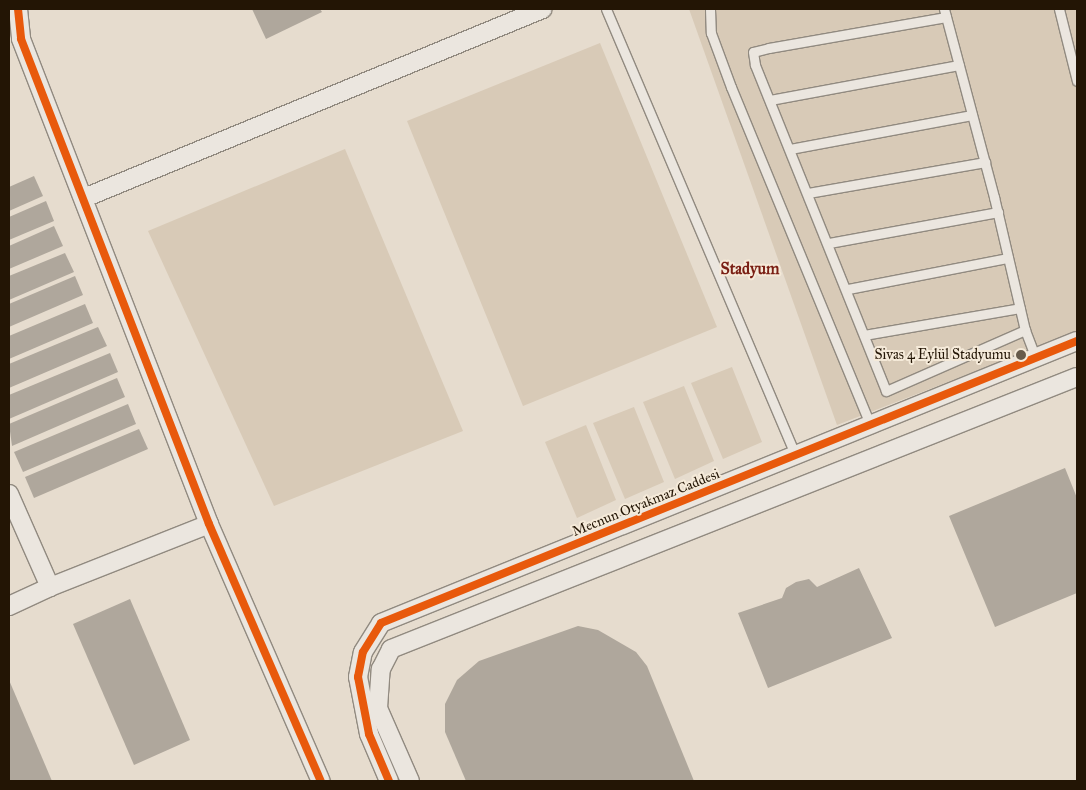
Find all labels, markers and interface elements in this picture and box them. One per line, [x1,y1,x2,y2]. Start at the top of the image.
district label: Stadyum [720,259,780,279]
place label: Sivas 4 Eylül Stadyumu [874,347,1011,363]
marker: Sivas 4 Eylül Stadyumu [1015,349,1027,361]
street label: Mecnun Otyakmaz Caddesi [570,466,722,540]

